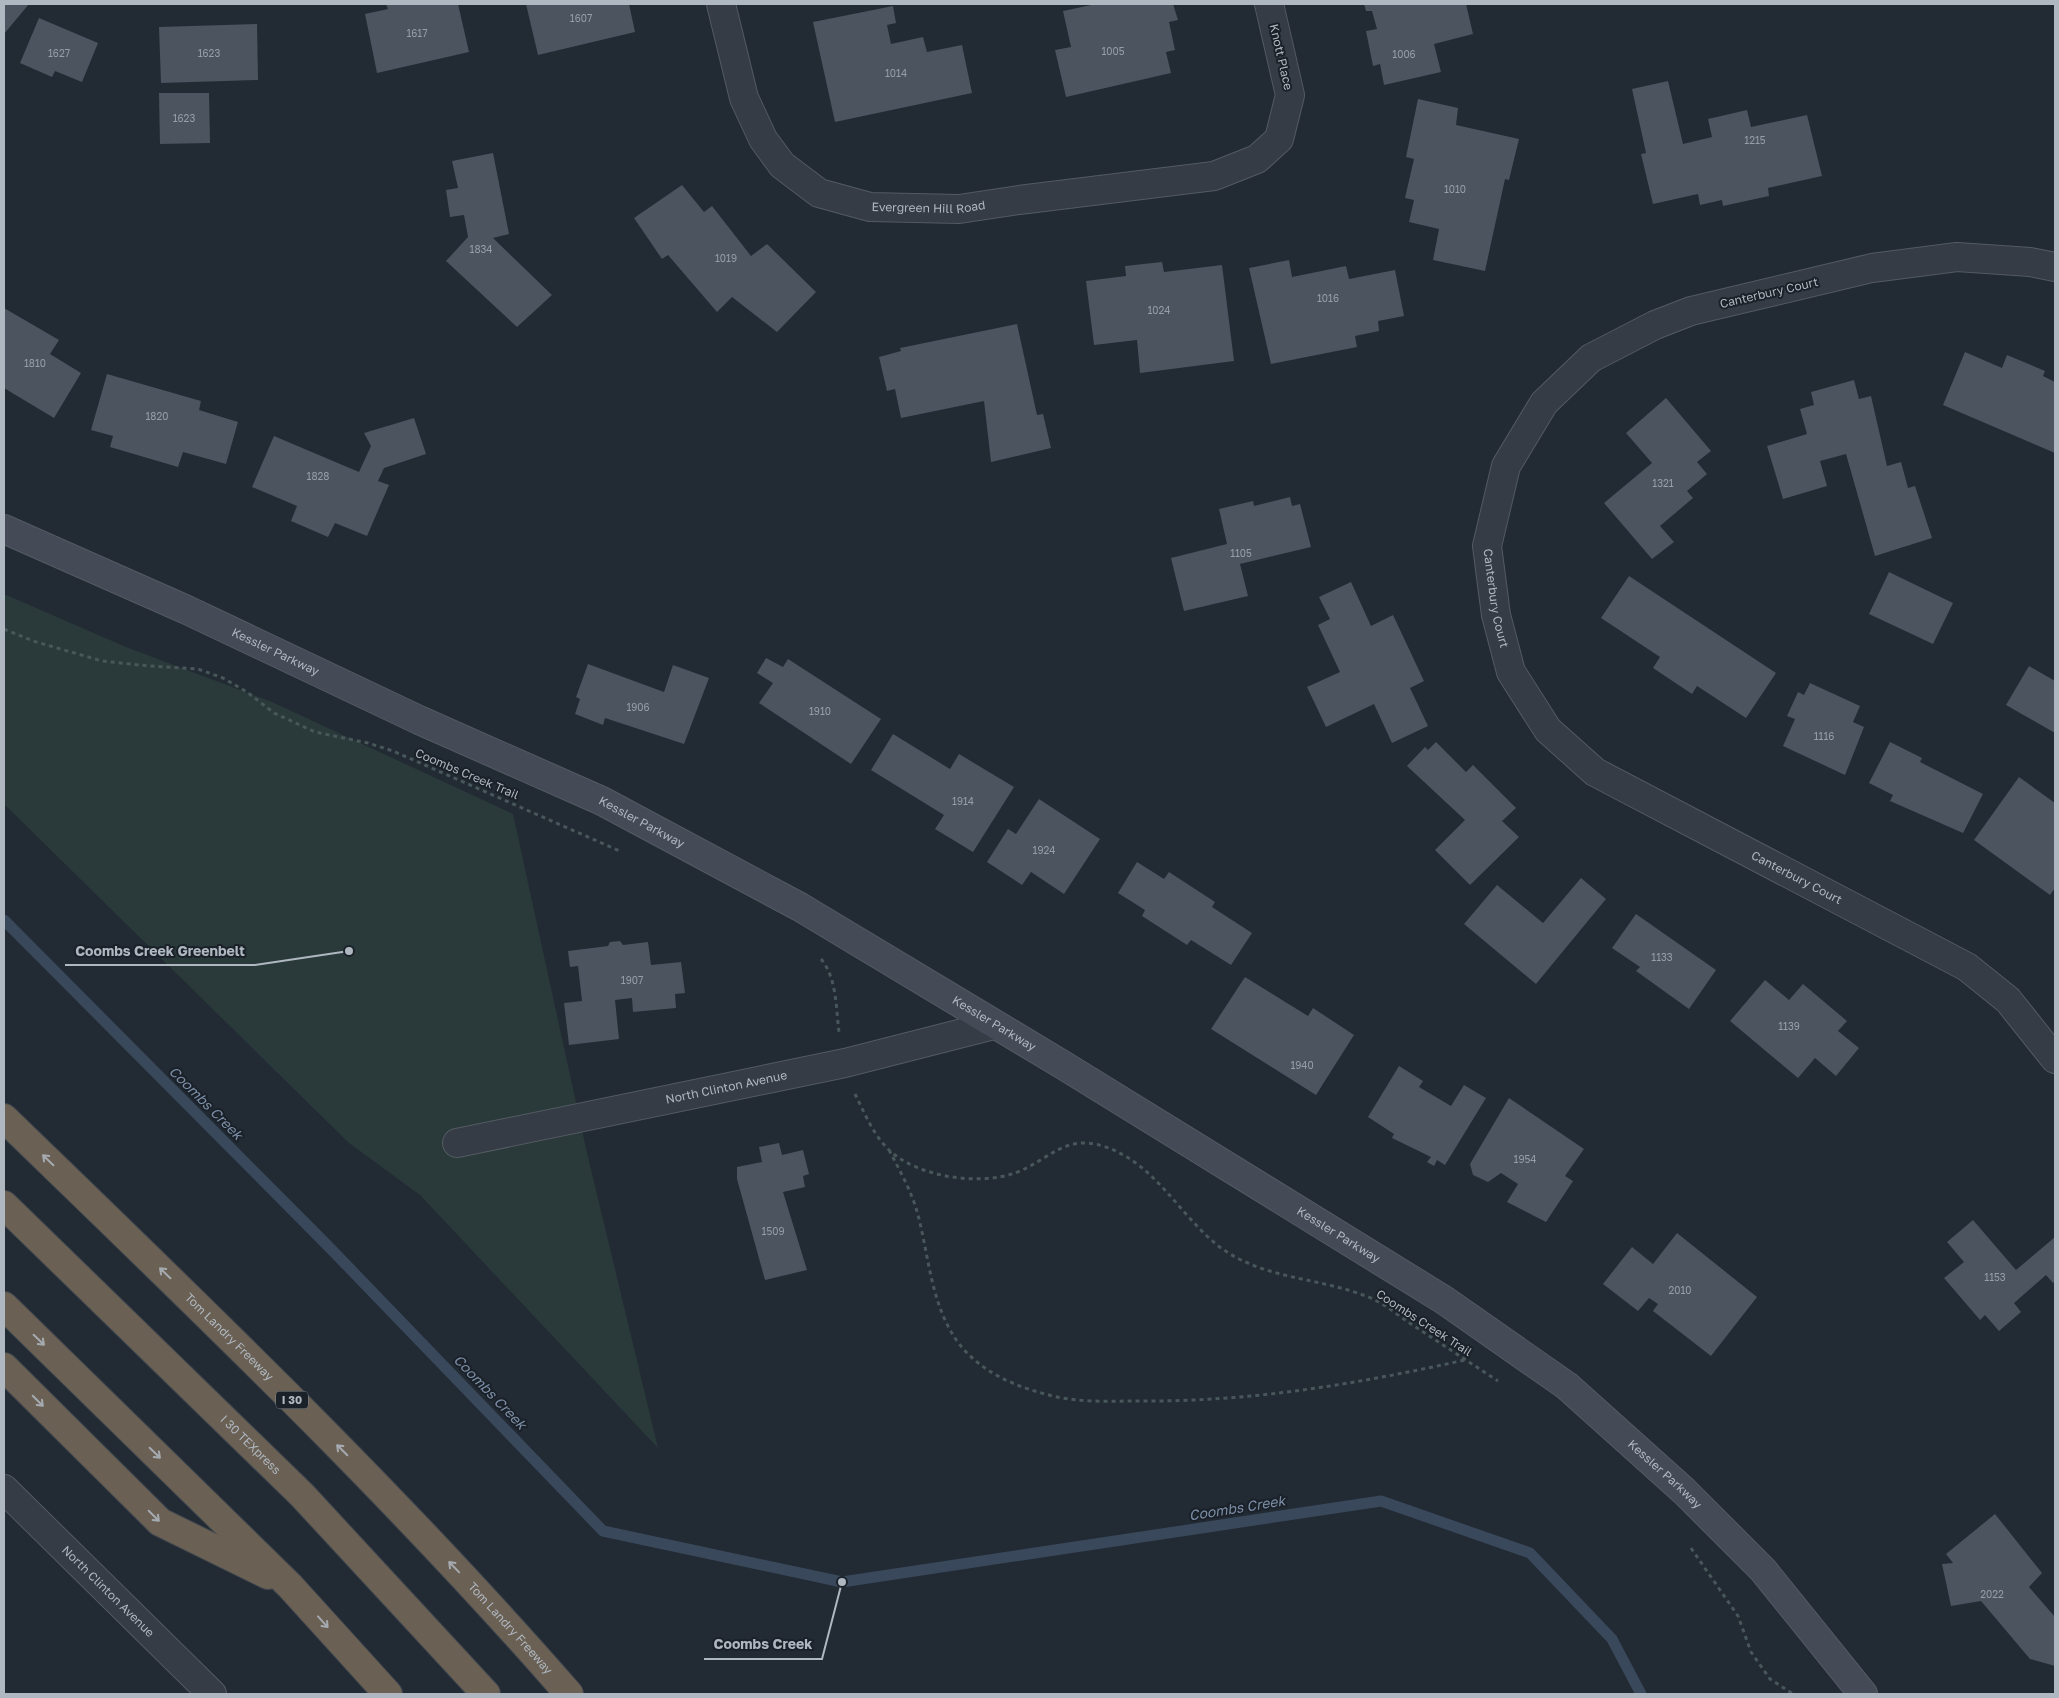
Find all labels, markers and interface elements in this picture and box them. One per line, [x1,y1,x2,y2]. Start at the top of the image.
house number: 1607 [570,12,592,24]
street label: Knott Place [1267,22,1296,91]
house number: 1617 [406,27,428,39]
house number: 1005 [1101,45,1125,57]
house number: 1627 [48,47,70,59]
house number: 1623 [198,47,220,59]
house number: 1006 [1392,48,1416,60]
house number: 1014 [885,67,907,79]
house number: 1623 [173,112,195,124]
house number: 1215 [1744,134,1766,146]
house number: 1010 [1444,183,1466,195]
street label: Evergreen Hill Road [871,197,986,216]
house number: 1834 [470,243,492,255]
house number: 1019 [715,252,737,264]
street label: Canterbury Court [1718,274,1820,311]
house number: 1016 [1317,292,1339,304]
house number: 1024 [1148,304,1170,316]
house number: 1810 [24,357,46,369]
house number: 1820 [146,410,168,422]
house number: 1828 [307,470,329,482]
house number: 1321 [1652,477,1674,489]
house number: 1105 [1230,547,1252,559]
street label: Canterbury Court [1480,548,1512,650]
street label: Kessler Parkway [229,624,322,679]
house number: 1906 [626,701,650,713]
house number: 1910 [809,705,831,717]
house number: 1116 [1814,730,1834,742]
street label: Coombs Creek Trail [413,745,521,802]
street label: Kessler Parkway [596,793,688,851]
house number: 1914 [952,795,974,807]
house number: 1924 [1033,844,1055,856]
street label: Canterbury Court [1749,847,1845,907]
callout: Coombs Creek Greenbelt [65,936,255,965]
text: Coombs Creek Greenbelt [75,942,245,959]
house number: 1133 [1651,951,1673,963]
house number: 1907 [621,974,643,986]
street label: Kessler Parkway [950,992,1039,1054]
house number: 1139 [1778,1020,1800,1032]
house number: 1940 [1290,1059,1314,1071]
water label: Coombs Creek [166,1062,248,1145]
street label: North Clinton Avenue [664,1067,788,1107]
house number: 1954 [1514,1153,1536,1165]
one-way arrow [42,1154,54,1167]
street label: Kessler Parkway [1294,1203,1383,1266]
house number: 1509 [762,1225,784,1237]
one-way arrow [159,1267,171,1279]
house number: 1153 [1984,1271,2006,1283]
house number: 2010 [1668,1284,1692,1296]
street label: Coombs Creek Trail [1374,1286,1475,1359]
street label: Tom Landry Freeway [182,1290,277,1384]
one-way arrow [32,1334,45,1346]
water label: Coombs Creek [450,1351,532,1434]
road number: I 30 [276,1392,308,1408]
one-way arrow [32,1395,45,1407]
street label: I 30 TEXpress [217,1412,284,1477]
street label: Kessler Parkway [1625,1436,1706,1512]
one-way arrow [335,1444,348,1456]
one-way arrow [148,1447,160,1459]
water label: Coombs Creek [1188,1491,1288,1524]
one-way arrow [148,1509,160,1522]
street label: North Clinton Avenue [59,1542,158,1640]
one-way arrow [448,1561,460,1573]
street label: Tom Landry Freeway [465,1579,556,1677]
house number: 2022 [1980,1588,2004,1600]
one-way arrow [317,1615,328,1628]
callout: Coombs Creek [704,1630,822,1659]
text: Coombs Creek [714,1635,812,1652]

